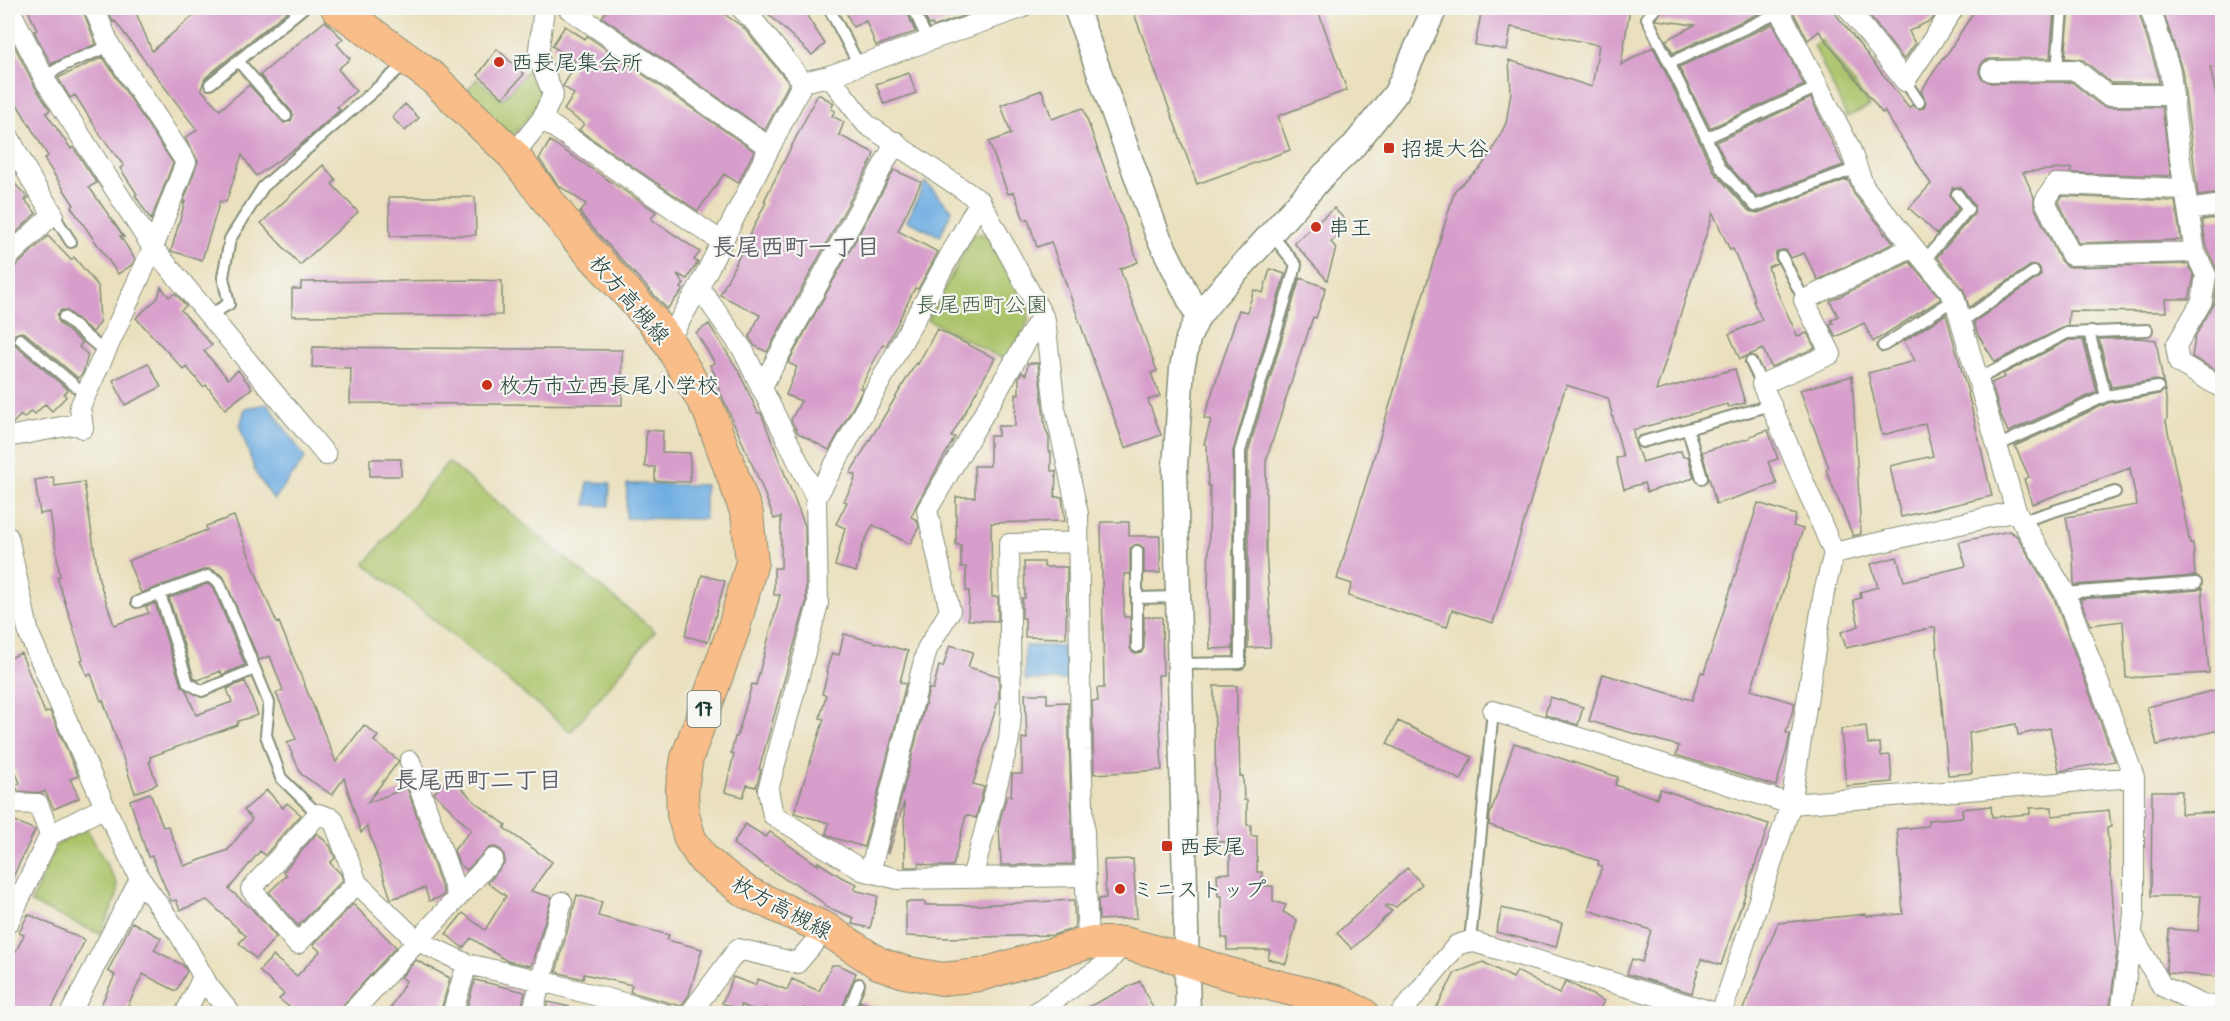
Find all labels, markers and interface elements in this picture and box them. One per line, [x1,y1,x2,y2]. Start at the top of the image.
place label: 西長尾集会所 [511,47,643,77]
marker: 西長尾集会所 [492,55,506,69]
place label: 招提大谷 [1401,133,1489,163]
marker: 招提大谷 [1382,141,1396,155]
place label: 串王 [1328,212,1372,242]
marker: 串王 [1309,220,1323,234]
district label: 長尾西町一丁目 [712,230,880,262]
street label: 枚方高槻線 [583,248,677,350]
park label: 長尾西町公園 [916,289,1048,319]
place label: 枚方市立西長尾小学校 [499,370,719,400]
marker: 枚方市立西長尾小学校 [480,378,494,392]
road number: 17 [688,691,720,727]
district label: 長尾西町二丁目 [394,763,562,795]
place label: 西長尾 [1179,831,1245,861]
marker: 西長尾 [1160,839,1174,853]
street label: 枚方高槻線 [726,868,838,946]
place label: ミニストップ [1132,874,1266,904]
marker: ミニストップ [1113,882,1127,896]

